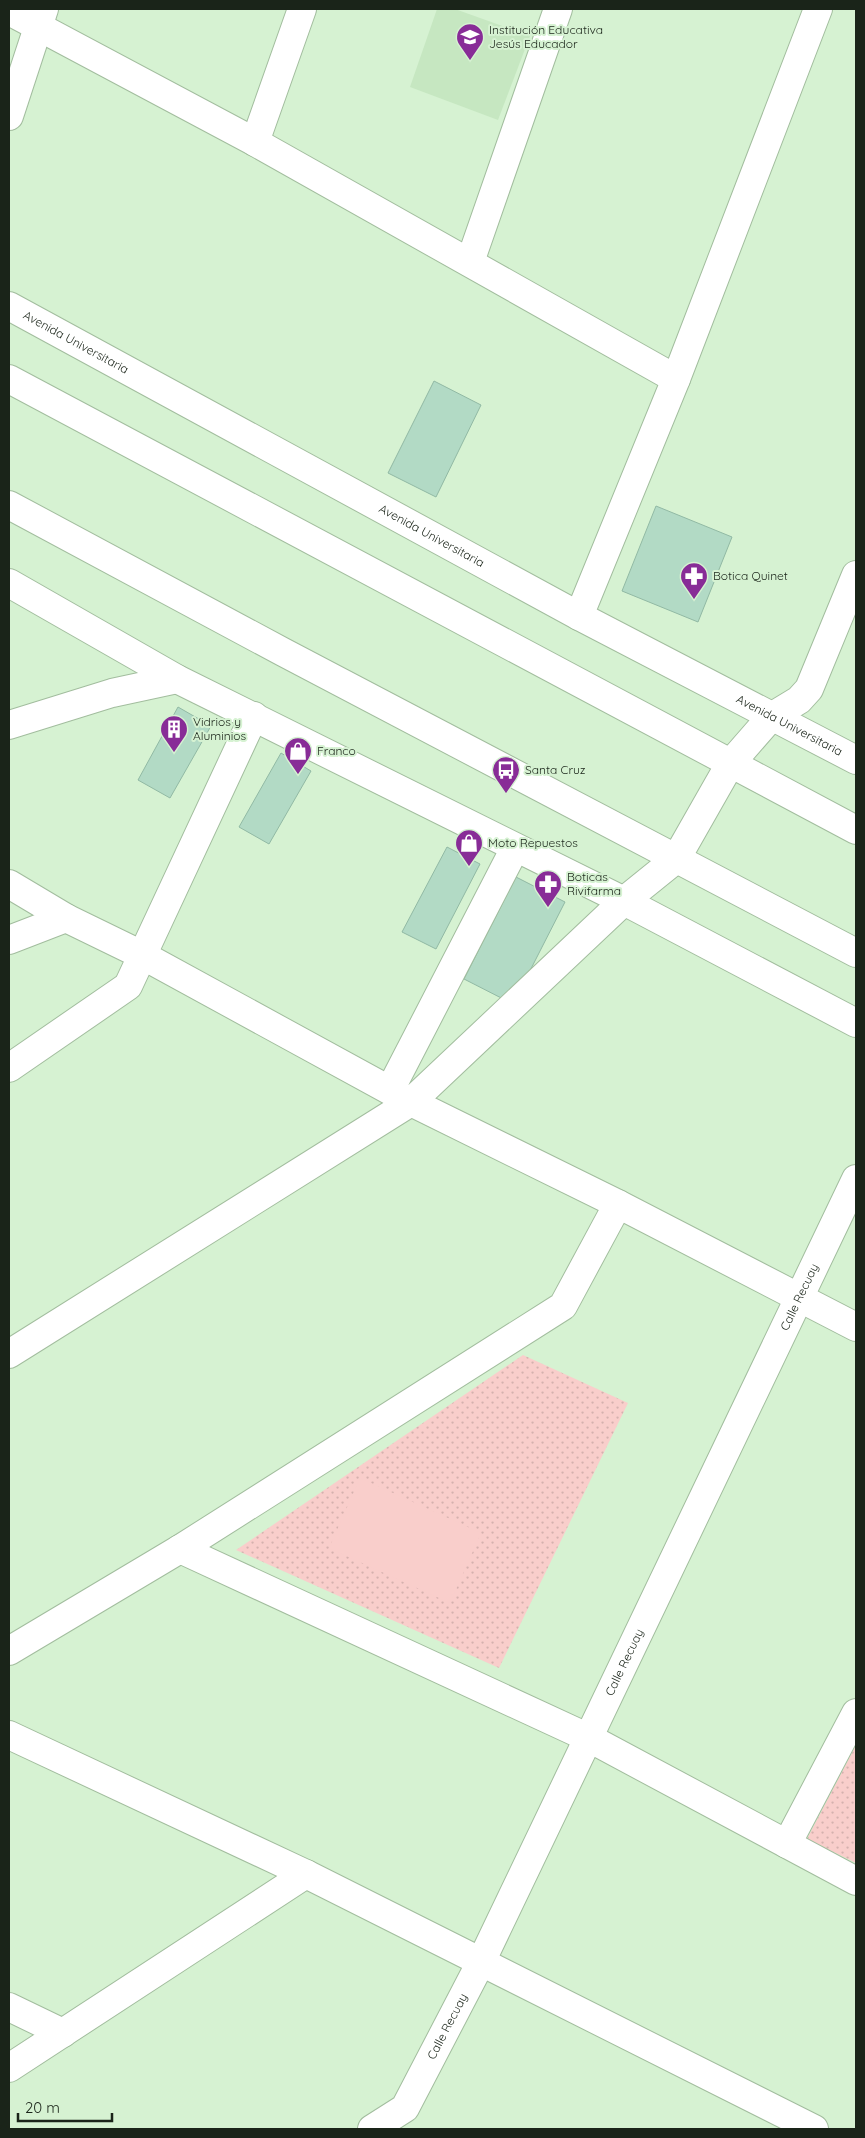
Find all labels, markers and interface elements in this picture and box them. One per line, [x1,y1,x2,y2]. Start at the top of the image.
school or university icon: Institución Educativa Jesús Educador [455,22,485,61]
place label: Institución Educativa Jesús Educador [489,22,603,51]
street label: Avenida Universitaria [21,307,131,377]
street label: Avenida Universitaria [376,501,487,570]
pharmacy icon: Botica Quinet [679,561,709,600]
place label: Botica Quinet [713,568,788,583]
street label: Avenida Universitaria [734,691,845,759]
building icon: Vidrios y Aluminios [159,714,189,753]
place label: Vidrios y Aluminios [193,714,247,743]
shop icon: Franco [283,736,313,775]
place label: Franco [317,743,356,758]
bus stop icon: Santa Cruz [491,755,521,794]
place label: Santa Cruz [525,762,586,777]
shop icon: Moto Repuestos [454,828,484,867]
place label: Moto Repuestos [488,835,578,850]
pharmacy icon: Boticas Rivifarma [533,869,563,908]
place label: Boticas Rivifarma [567,869,621,898]
street label: Calle Recuay [777,1261,821,1333]
street label: Calle Recuay [602,1626,647,1698]
street label: Calle Recuay [424,1991,470,2062]
scale bar [18,2090,111,2122]
text: 20 m [25,2098,60,2117]

